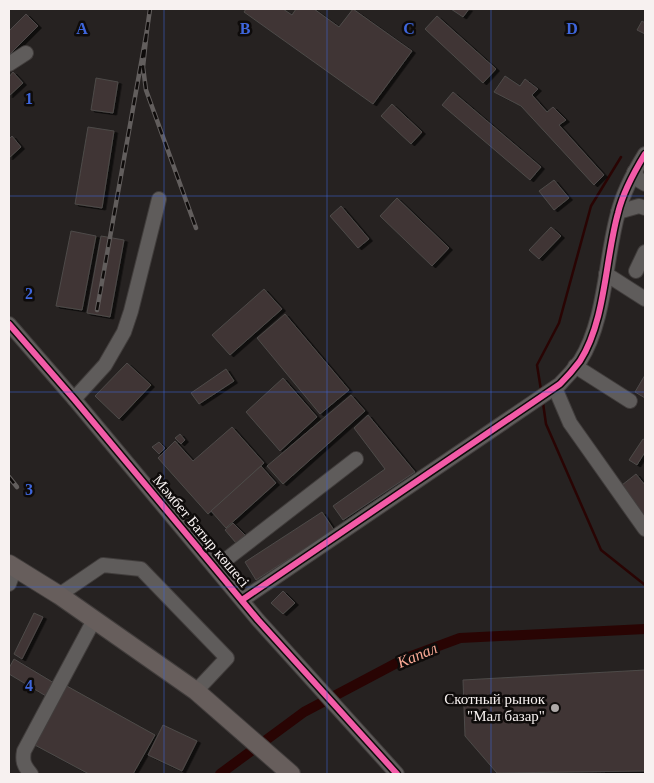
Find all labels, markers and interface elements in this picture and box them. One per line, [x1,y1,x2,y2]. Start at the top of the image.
text: A [76,20,88,37]
text: B [240,20,251,37]
text: C [403,20,415,37]
text: D [566,20,578,37]
text: 1 [25,90,33,107]
text: 2 [25,285,33,302]
street label: Мәмбет Батыр көшесі [150,472,252,590]
text: 3 [25,481,33,498]
water label: Капал [394,639,439,671]
text: 4 [25,677,33,694]
place label: Скотный рынок "Мал базар" [444,691,546,724]
marker: Скотный рынок "Мал базар" [549,702,561,714]

